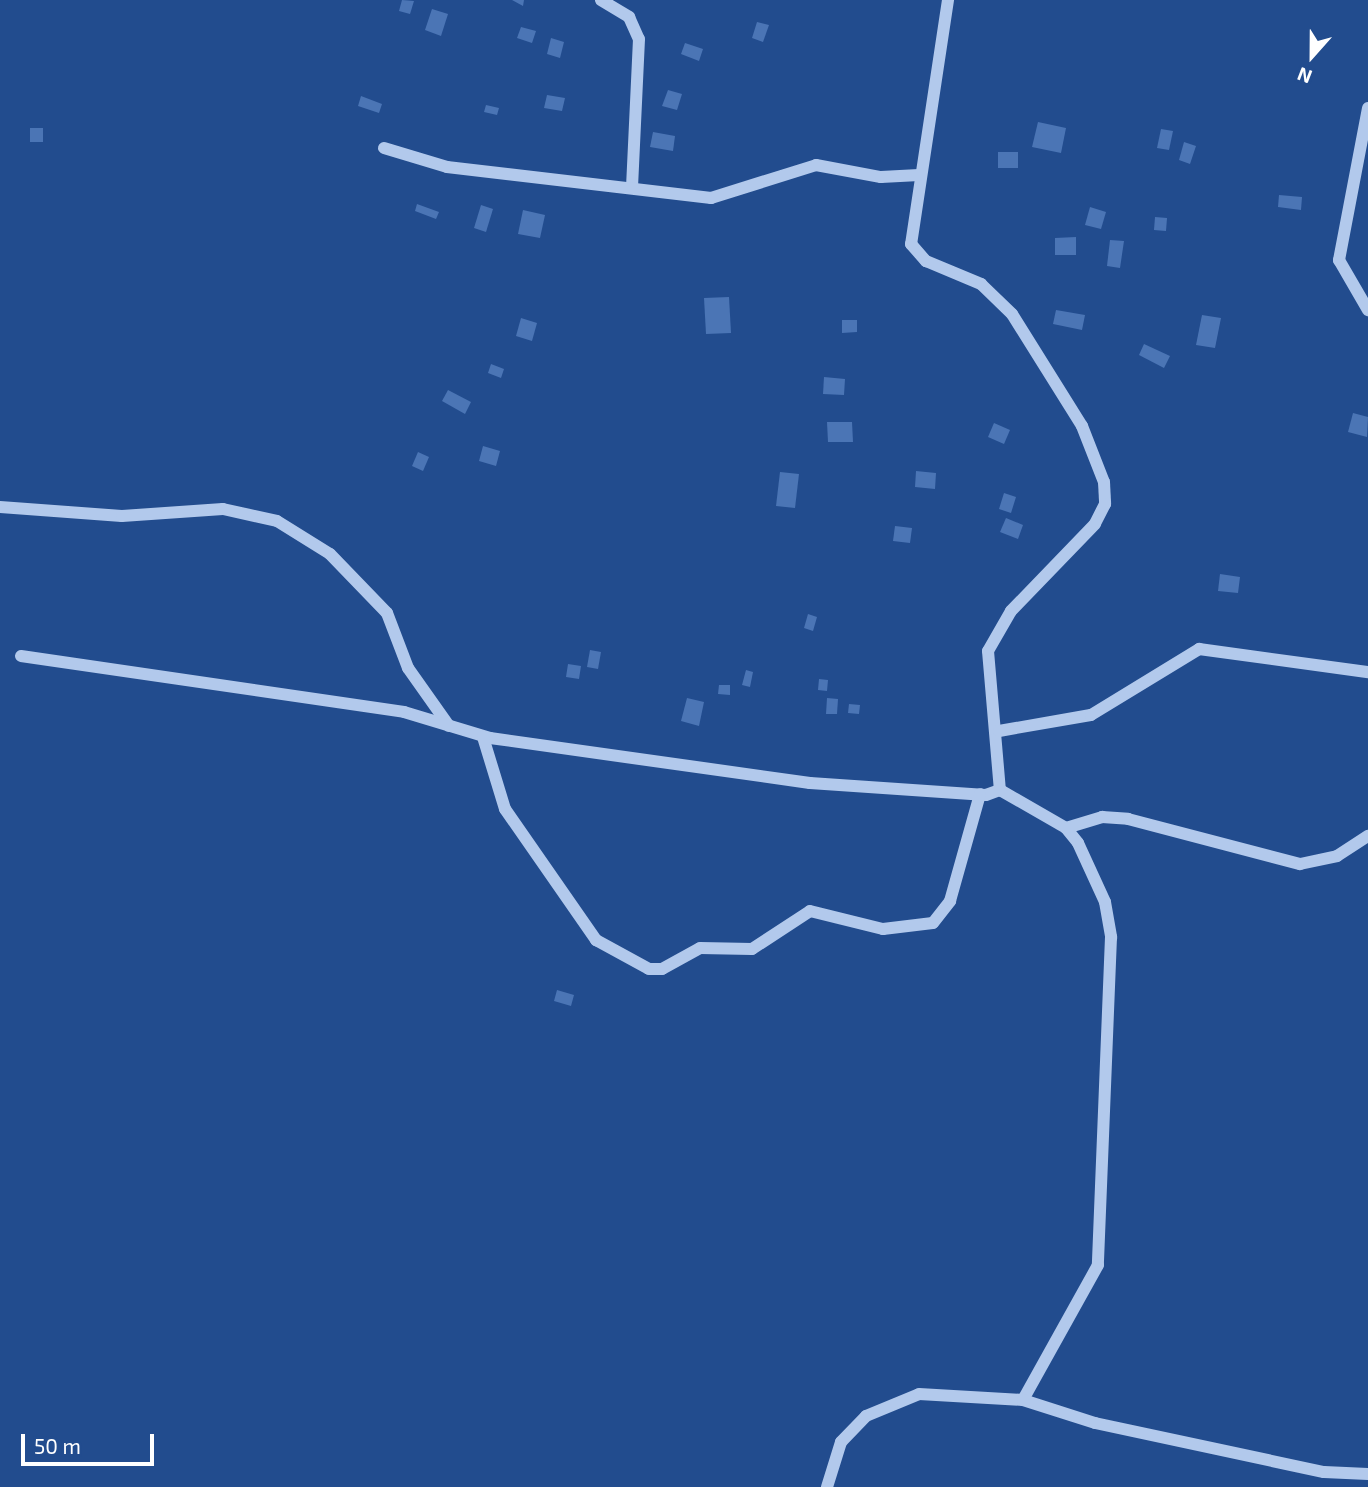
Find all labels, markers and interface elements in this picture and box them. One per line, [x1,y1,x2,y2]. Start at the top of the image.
north arrow [1277,21,1347,91]
text: N [1294,63,1315,89]
scale bar [24,1420,158,1464]
text: 50 m [34,1433,81,1458]

